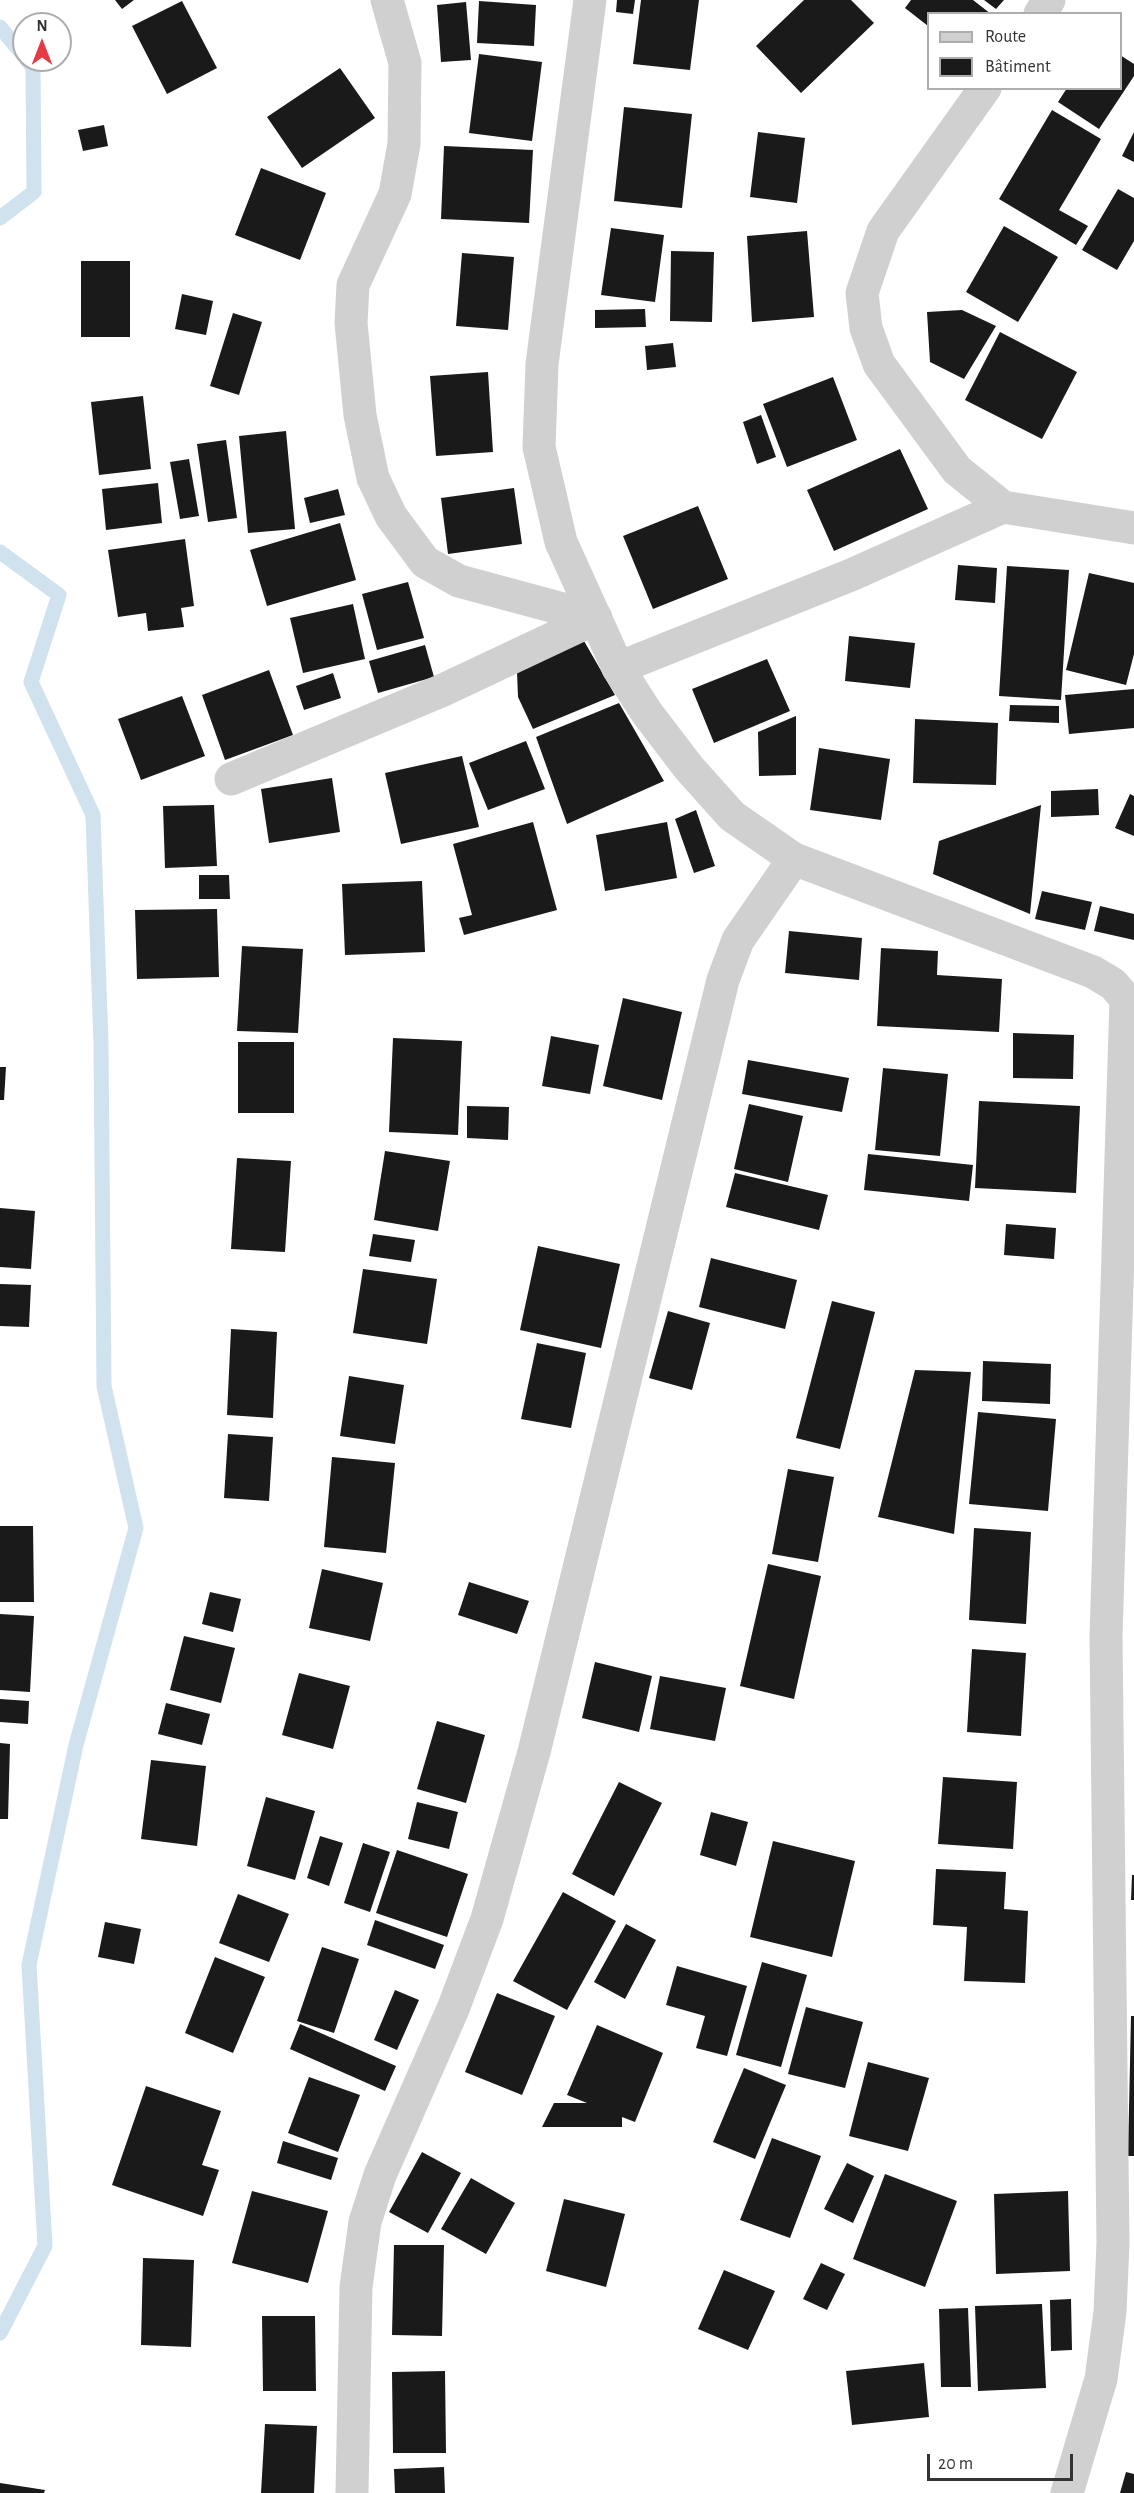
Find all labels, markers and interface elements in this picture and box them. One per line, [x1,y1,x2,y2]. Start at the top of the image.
north arrow [12,12,72,72]
legend [927,12,1122,90]
text: N [36,18,48,34]
text: Route [985,28,1026,46]
text: Bâtiment [985,58,1051,76]
scale bar [930,2442,1076,2480]
text: 20 m [938,2455,973,2473]

